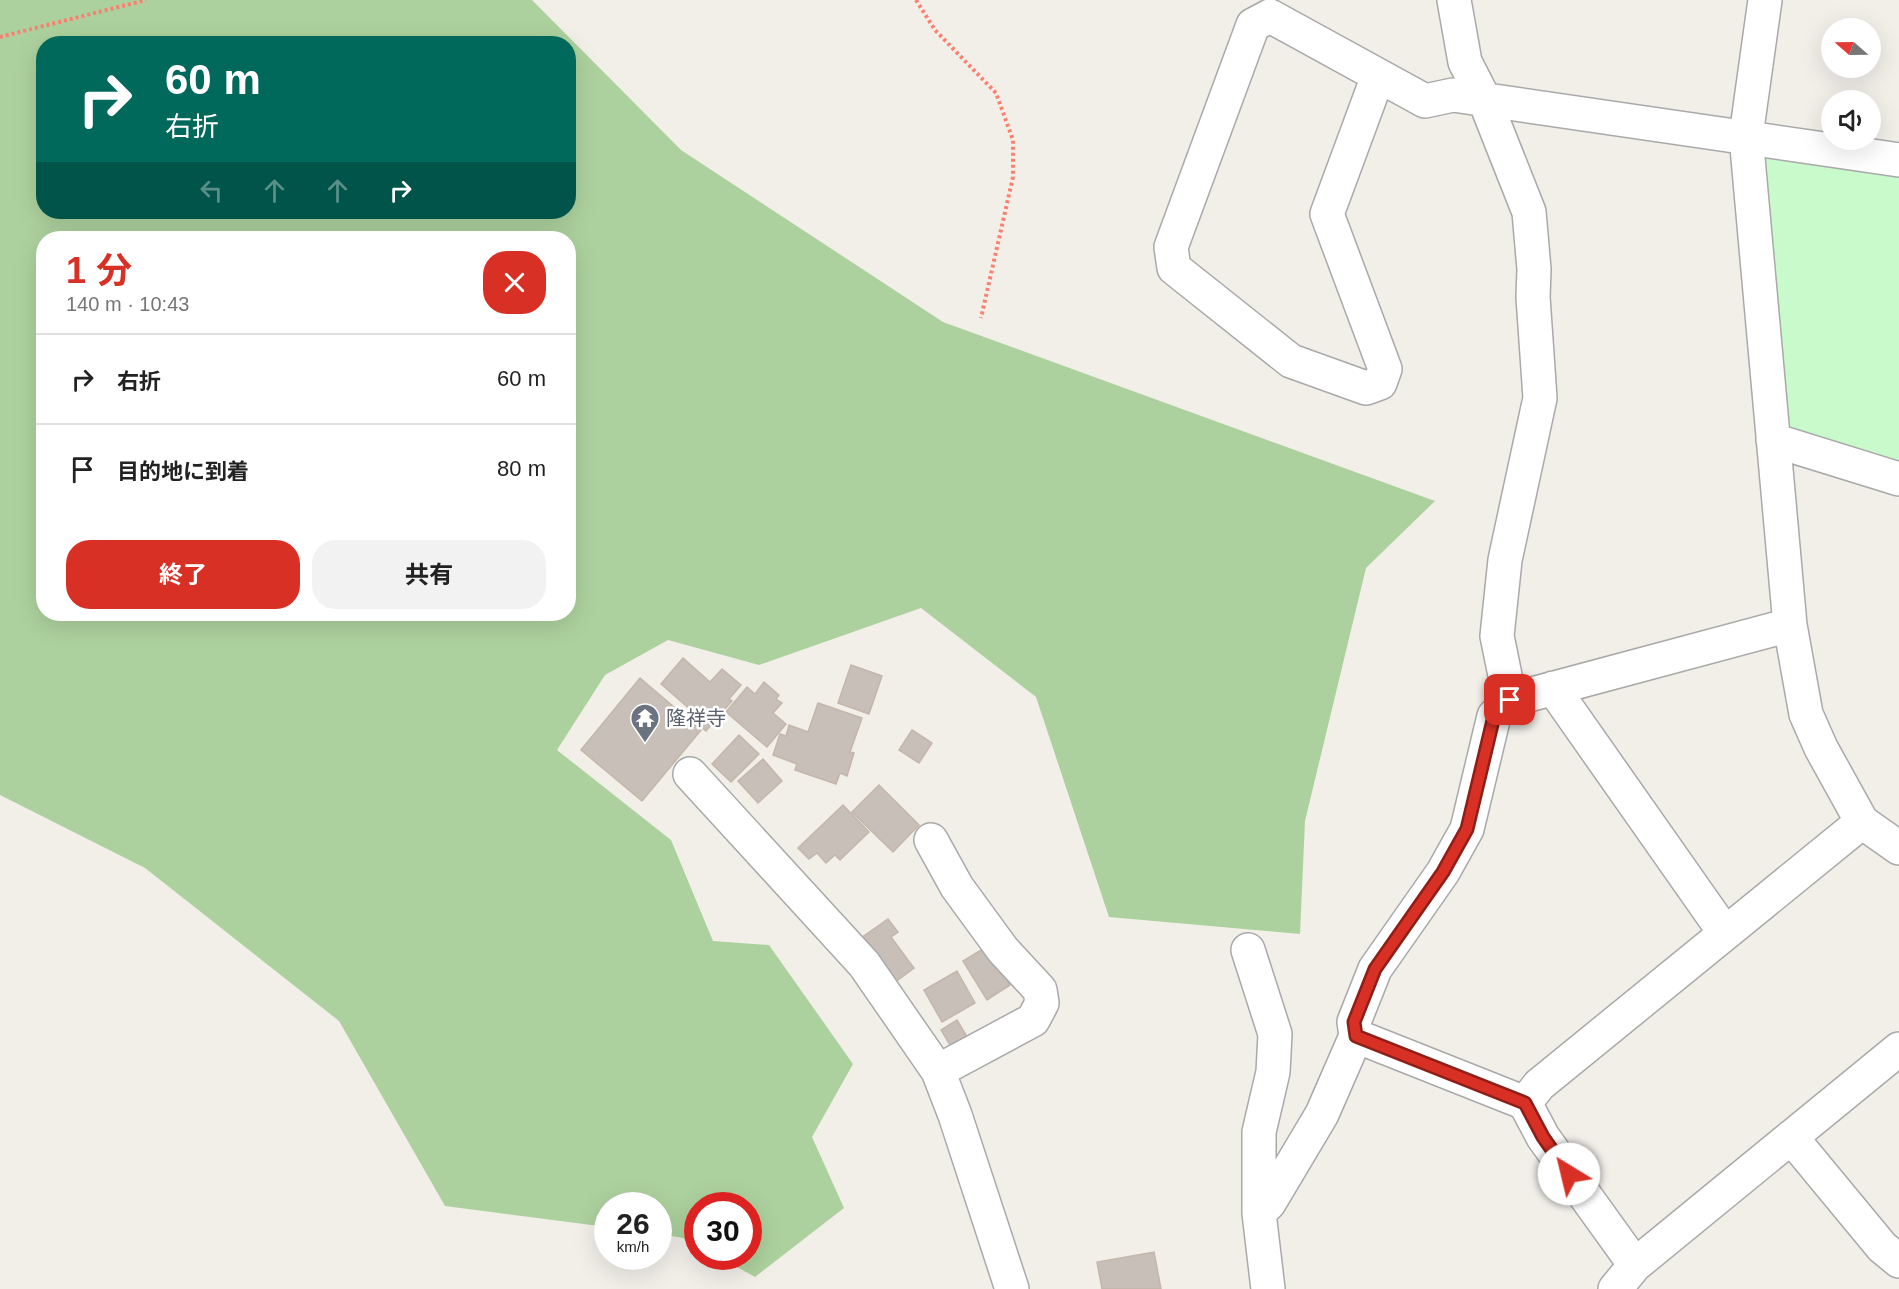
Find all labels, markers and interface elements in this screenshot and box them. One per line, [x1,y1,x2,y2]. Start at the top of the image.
north arrow [1821,18,1881,78]
map controls [1821,18,1881,150]
text: 60 m [165,56,261,103]
icon: right [66,60,144,138]
button: sound [1821,90,1881,150]
text: 右折 [165,112,219,142]
icon: left [195,174,228,207]
icon: ahead [258,174,291,207]
icon: ahead [321,174,354,207]
icon: right [384,174,417,207]
text: 1 分 [66,250,132,291]
button: close [483,251,546,314]
text: 140 m · 10:43 [66,293,189,315]
icon: right [66,363,99,396]
text: 60 m [497,366,546,391]
text: 右折 [117,369,161,394]
icon: arrive [66,453,99,486]
text: 80 m [497,456,546,481]
text: 目的地に到着 [117,459,249,484]
button: 終了 [66,540,300,609]
button: 共有 [312,540,546,609]
pin [1484,674,1535,725]
icon: arrive [1493,683,1526,716]
temple icon: 隆祥寺 [629,702,661,744]
place label: 隆祥寺 [666,707,726,729]
position arrow [1537,1142,1601,1206]
speed limit sign: 30 [684,1192,762,1270]
text: 26 [616,1207,650,1240]
text: km/h [617,1238,649,1255]

